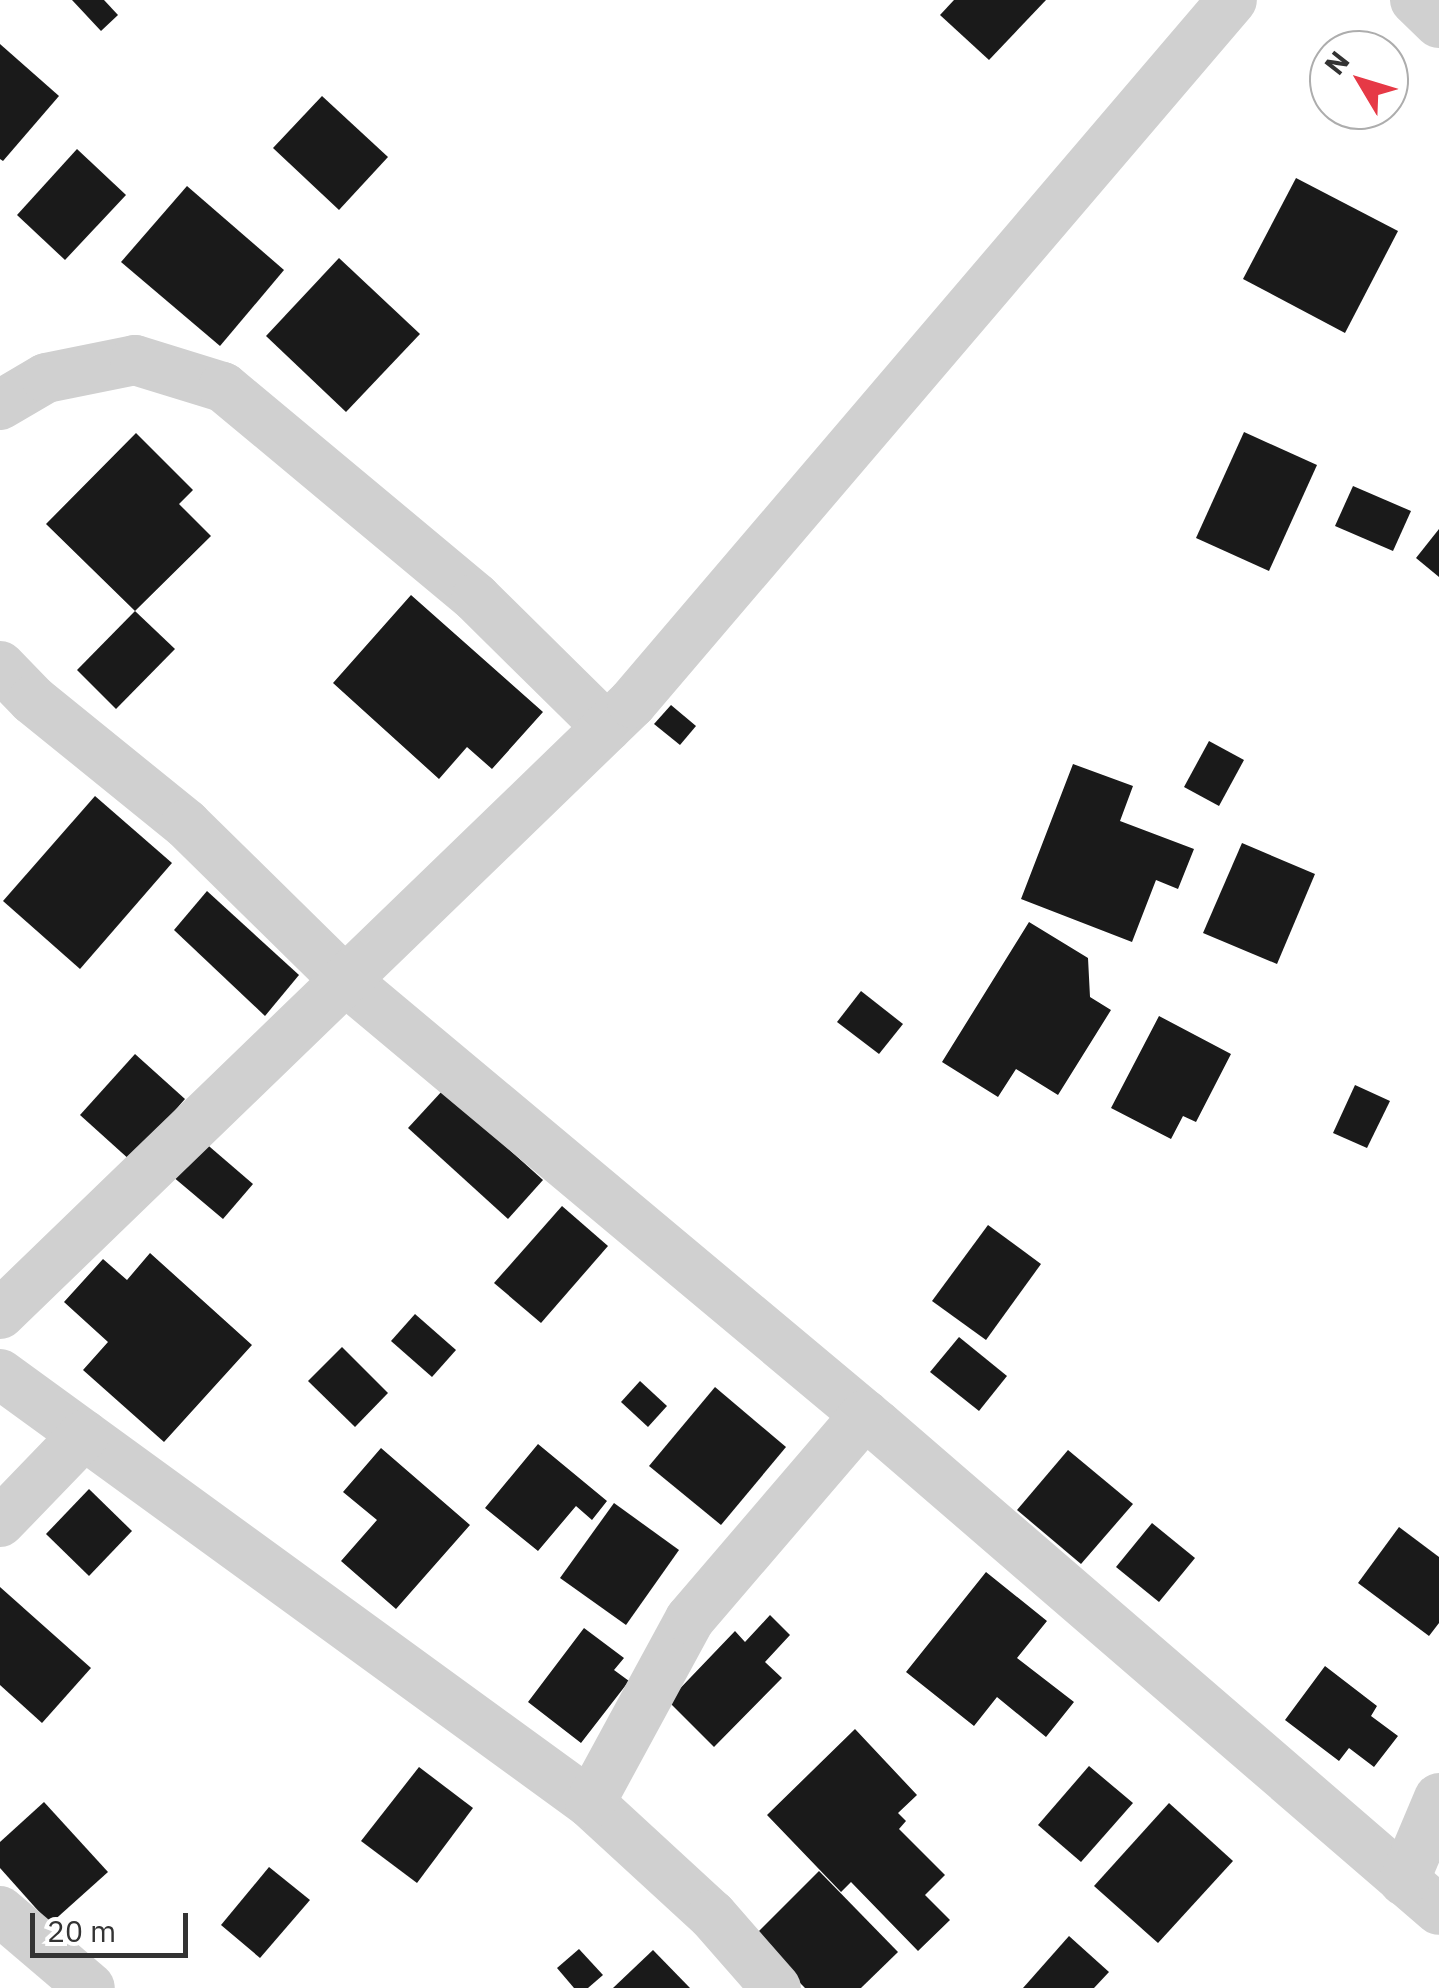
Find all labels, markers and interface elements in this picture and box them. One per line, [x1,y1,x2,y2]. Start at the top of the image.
north arrow [1309,30,1409,130]
text: N [1316,43,1357,82]
scale bar [35,1893,192,1955]
text: 20 m [47,1911,116,1950]

